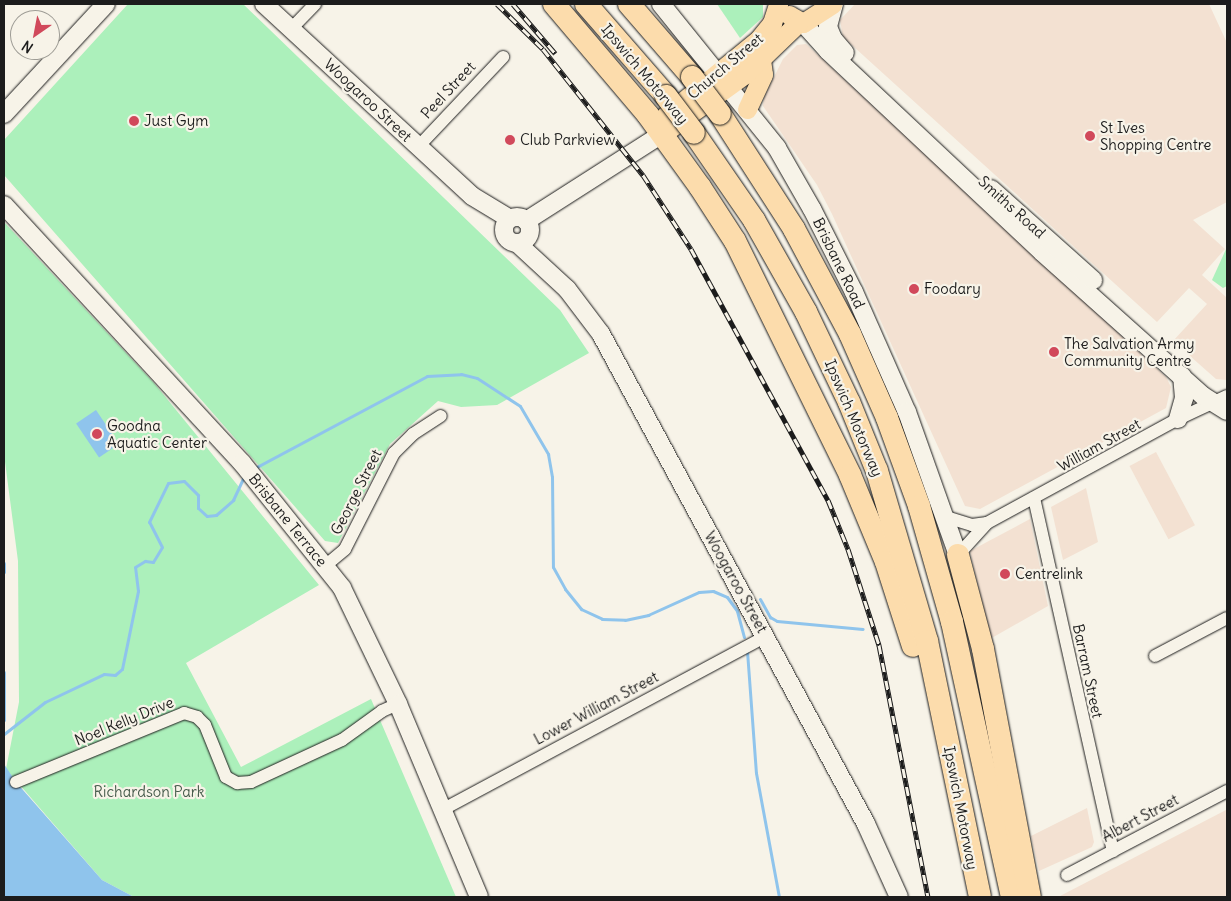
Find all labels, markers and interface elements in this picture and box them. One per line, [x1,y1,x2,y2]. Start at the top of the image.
north arrow [10,10,60,60]
street label: Ipswich Motorway [598,20,692,128]
street label: Church Street [684,29,766,103]
text: N [18,37,36,57]
street label: Woogaroo Street [320,55,416,145]
street label: Peel Street [417,58,479,122]
place label: Just Gym [144,112,208,130]
marker: Just Gym [128,115,140,127]
place label: St Ives Shopping Centre [1100,118,1211,153]
marker: St Ives Shopping Centre [1084,130,1096,142]
place label: Club Parkview [520,131,615,149]
marker: Club Parkview [504,134,516,146]
street label: Smiths Road [975,172,1049,242]
street label: Brisbane Road [809,215,869,311]
place label: Foodary [924,280,981,298]
marker: Foodary [908,283,920,295]
place label: The Salvation Army Community Centre [1064,334,1195,369]
marker: The Salvation Army Community Centre [1048,346,1060,358]
street label: Ipswich Motorway [821,357,887,479]
street label: William Street [1054,415,1144,475]
place label: Goodna Aquatic Center [107,416,207,451]
marker: Goodna Aquatic Center [91,428,103,440]
street label: George Street [327,446,385,538]
street label: Brisbane Terrace [245,470,331,570]
street label: Woogaroo Street [701,528,771,636]
place label: Centrelink [1015,565,1083,583]
marker: Centrelink [999,568,1011,580]
street label: Barram Street [1069,622,1107,720]
street label: Lower William Street [531,668,661,748]
street label: Noel Kelly Drive [72,693,176,749]
street label: Ipswich Motorway [940,745,982,871]
park label: Richardson Park [93,783,205,801]
street label: Albert Street [1099,790,1181,846]

